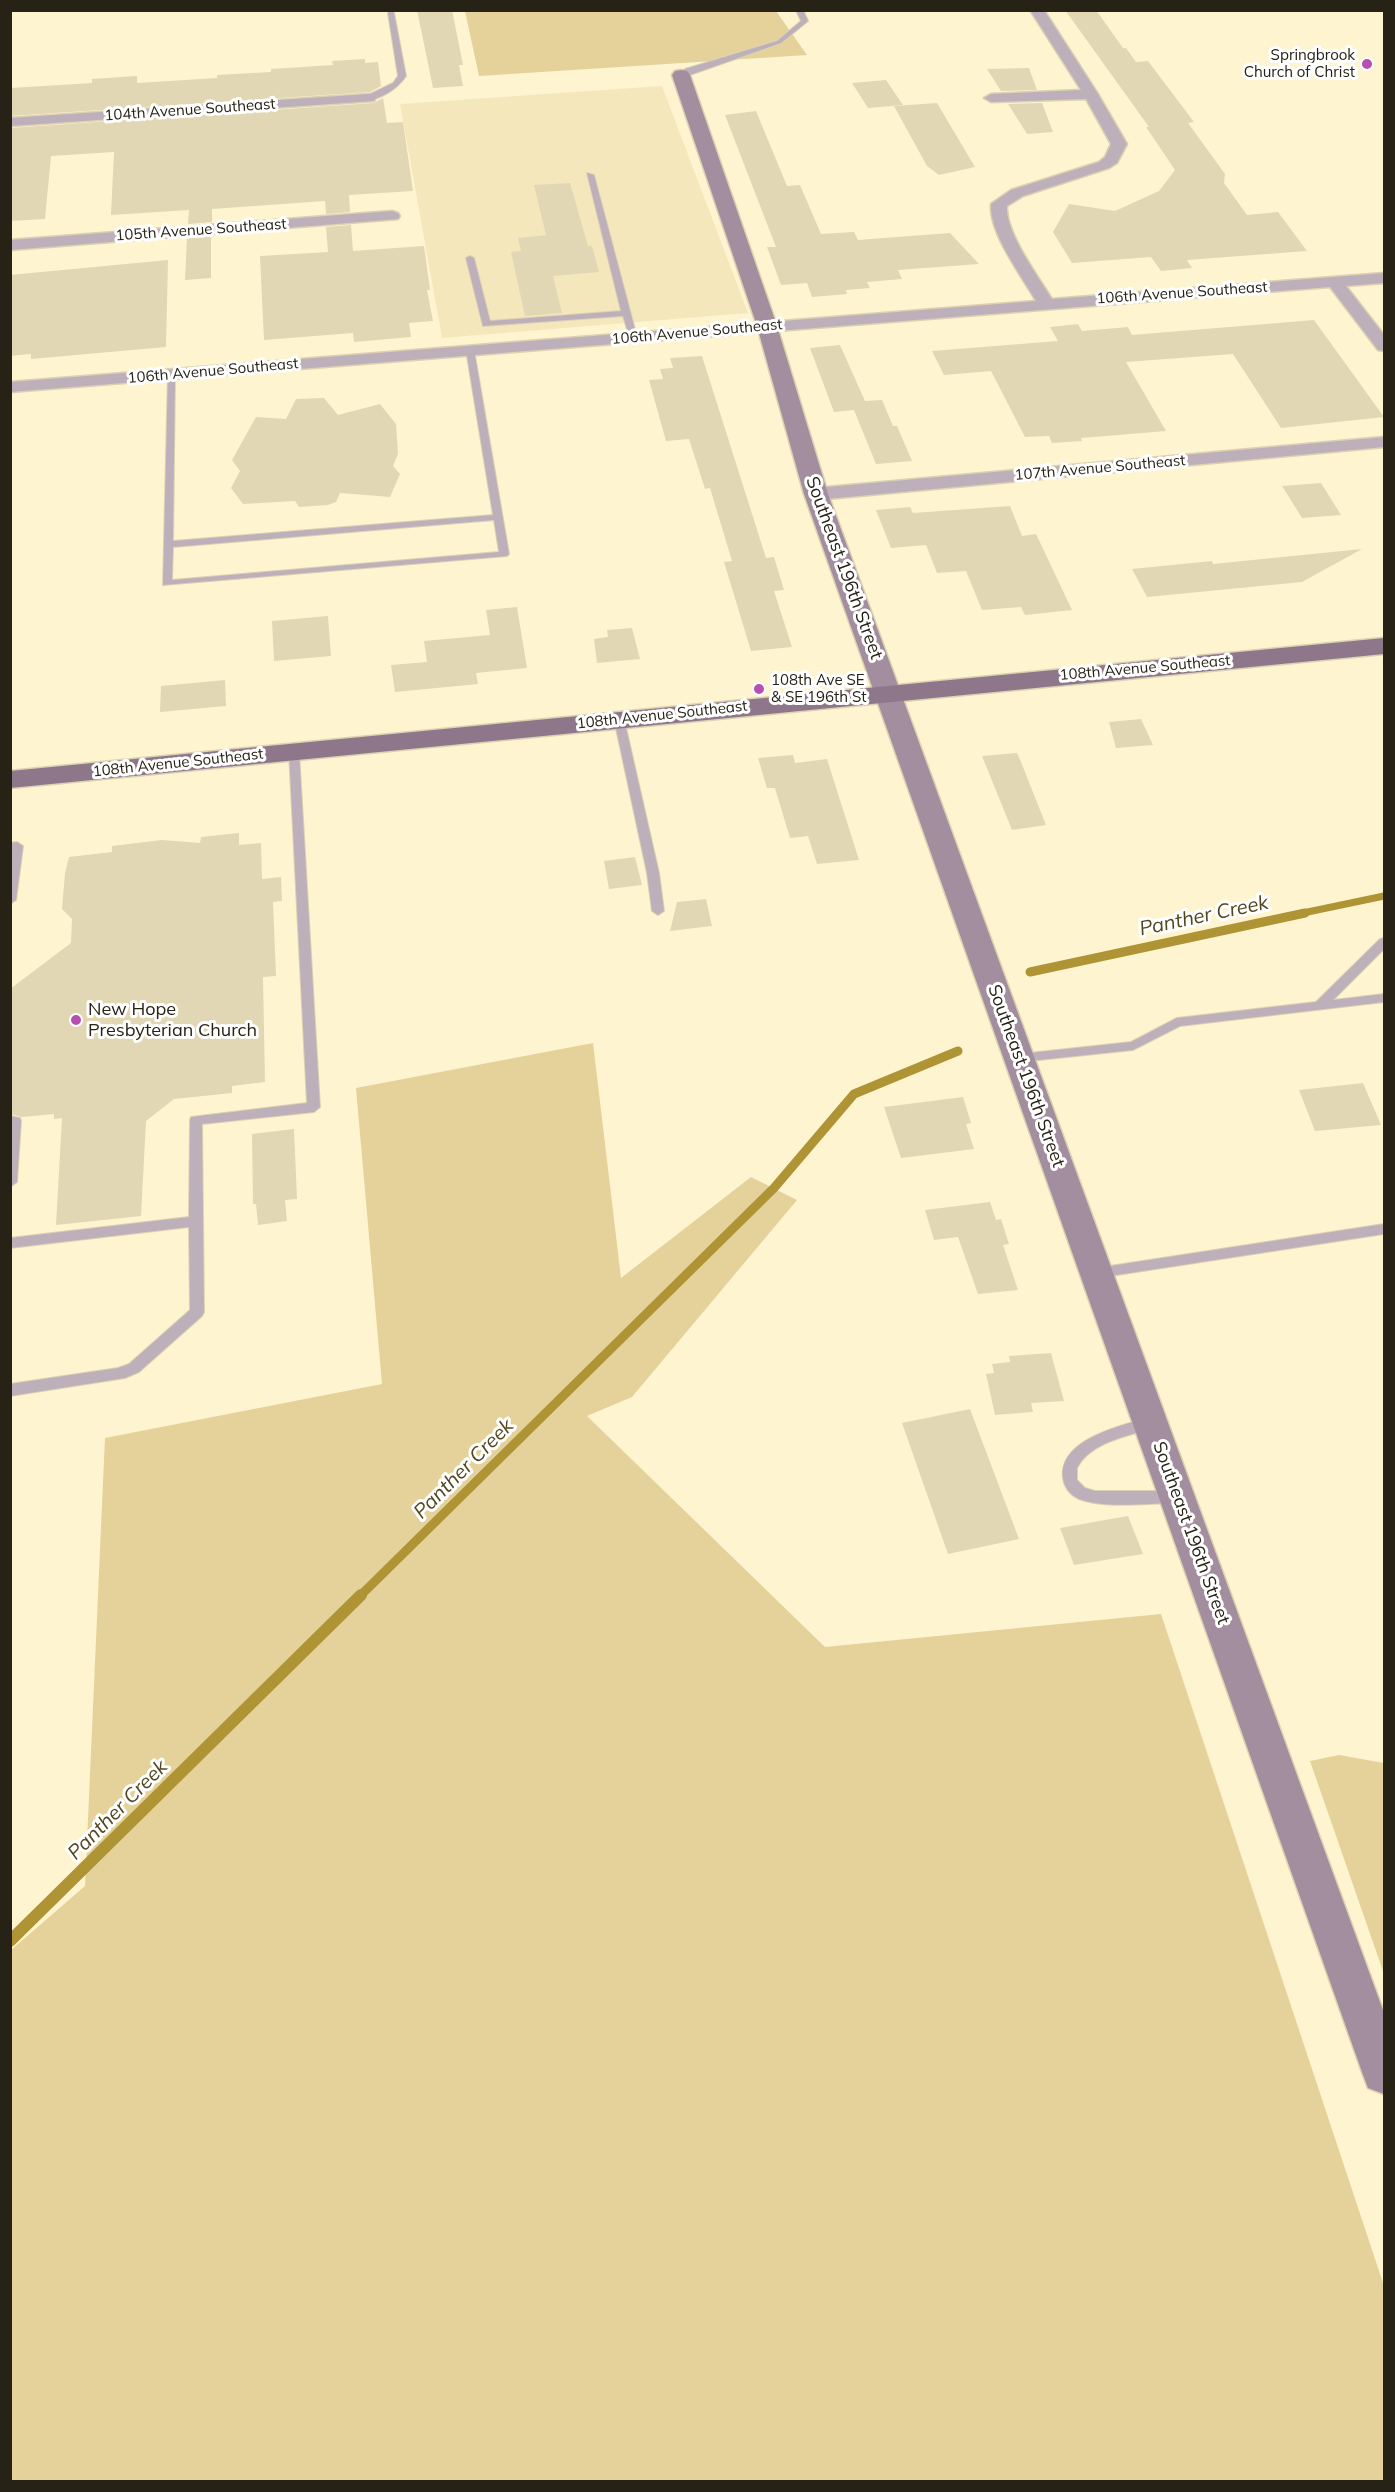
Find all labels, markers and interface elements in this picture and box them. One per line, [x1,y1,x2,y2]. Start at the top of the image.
place label: Springbrook Church of Christ [1244,46,1355,81]
marker: Springbrook Church of Christ [1360,57,1374,71]
street label: 104th Avenue Southeast [104,95,276,125]
street label: 105th Avenue Southeast [115,215,287,245]
street label: 106th Avenue Southeast [1096,278,1268,308]
street label: 106th Avenue Southeast [611,316,783,348]
street label: 106th Avenue Southeast [127,355,299,387]
street label: 107th Avenue Southeast [1014,452,1186,484]
street label: Southeast 196th Street [801,474,887,662]
street label: 108th Avenue Southeast [1059,652,1231,684]
place label: 108th Ave SE & SE 196th St [771,671,867,706]
marker: 108th Ave SE & SE 196th St [752,682,766,696]
street label: 108th Avenue Southeast [576,697,748,733]
street label: 108th Avenue Southeast [92,745,264,781]
water label: Panther Creek [1137,891,1271,941]
street label: Southeast 196th Street [983,982,1069,1170]
place label: New Hope Presbyterian Church [88,999,257,1042]
marker: New Hope Presbyterian Church [69,1013,83,1027]
water label: Panther Creek [409,1414,519,1524]
street label: Southeast 196th Street [1148,1439,1234,1627]
water label: Panther Creek [63,1755,173,1865]

